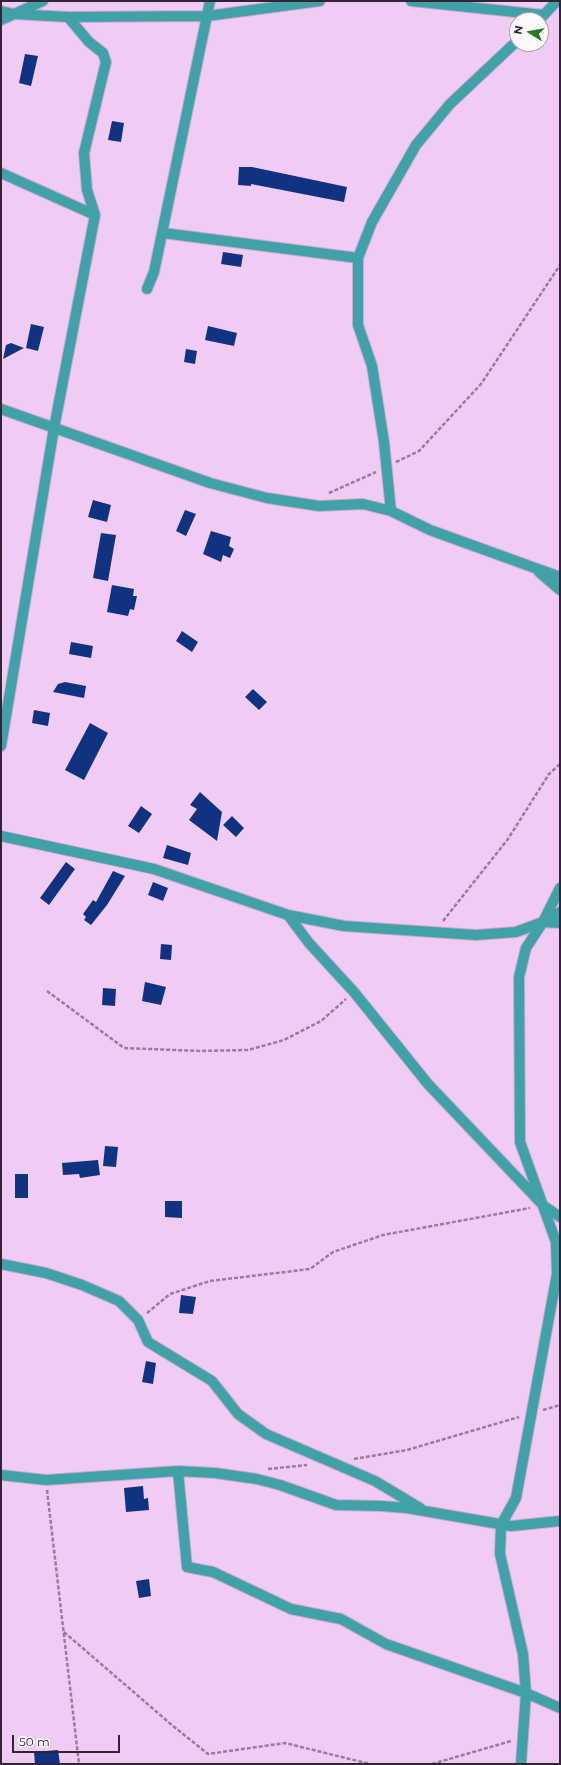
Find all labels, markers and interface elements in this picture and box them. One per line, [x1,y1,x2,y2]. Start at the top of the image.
north arrow [509,12,549,52]
text: N [510,24,526,36]
scale bar [14,1727,122,1753]
text: 50 m [19,1734,50,1749]

